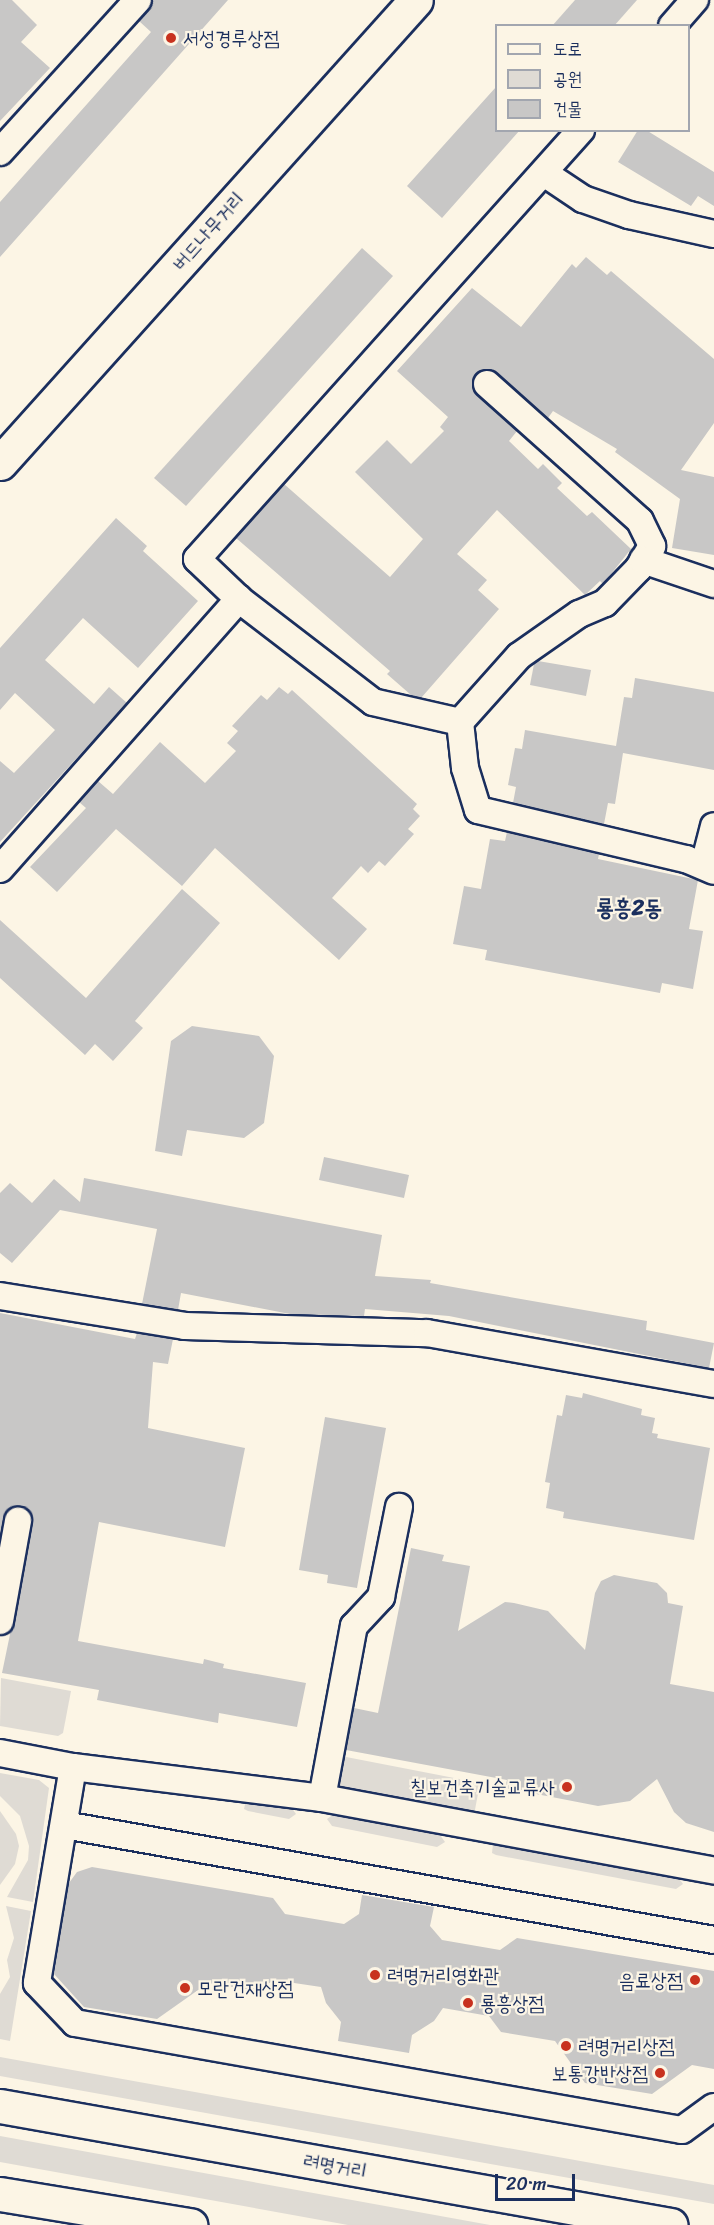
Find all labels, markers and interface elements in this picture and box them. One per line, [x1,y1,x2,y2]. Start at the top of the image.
legend [495,24,690,132]
place label: 서성경루상점 [183,26,280,50]
marker: 서성경루상점 [164,31,178,45]
text: 도로 [553,33,582,65]
text: 공원 [553,63,582,95]
text: 건물 [553,93,582,125]
street label: 버드나무거리 [167,187,249,275]
district label: 룡흥2동 [596,895,662,921]
place label: 칠보건축기술교류사 [410,1775,555,1799]
marker: 칠보건축기술교류사 [560,1780,574,1794]
place label: 려명거리영화관 [387,1963,500,1987]
marker: 려명거리영화관 [368,1968,382,1982]
place label: 음료상점 [619,1968,683,1992]
marker: 음료상점 [688,1973,702,1987]
place label: 모란건재상점 [197,1976,294,2000]
marker: 모란건재상점 [178,1981,192,1995]
place label: 룡흥상점 [480,1991,544,2015]
marker: 룡흥상점 [461,1996,475,2010]
place label: 려명거리상점 [578,2034,675,2058]
marker: 려명거리상점 [559,2039,573,2053]
place label: 보통강반상점 [551,2061,648,2085]
marker: 보통강반상점 [653,2066,667,2080]
street label: 려명거리 [301,2149,369,2183]
scale bar [498,2162,578,2200]
text: 20 m [506,2168,546,2200]

